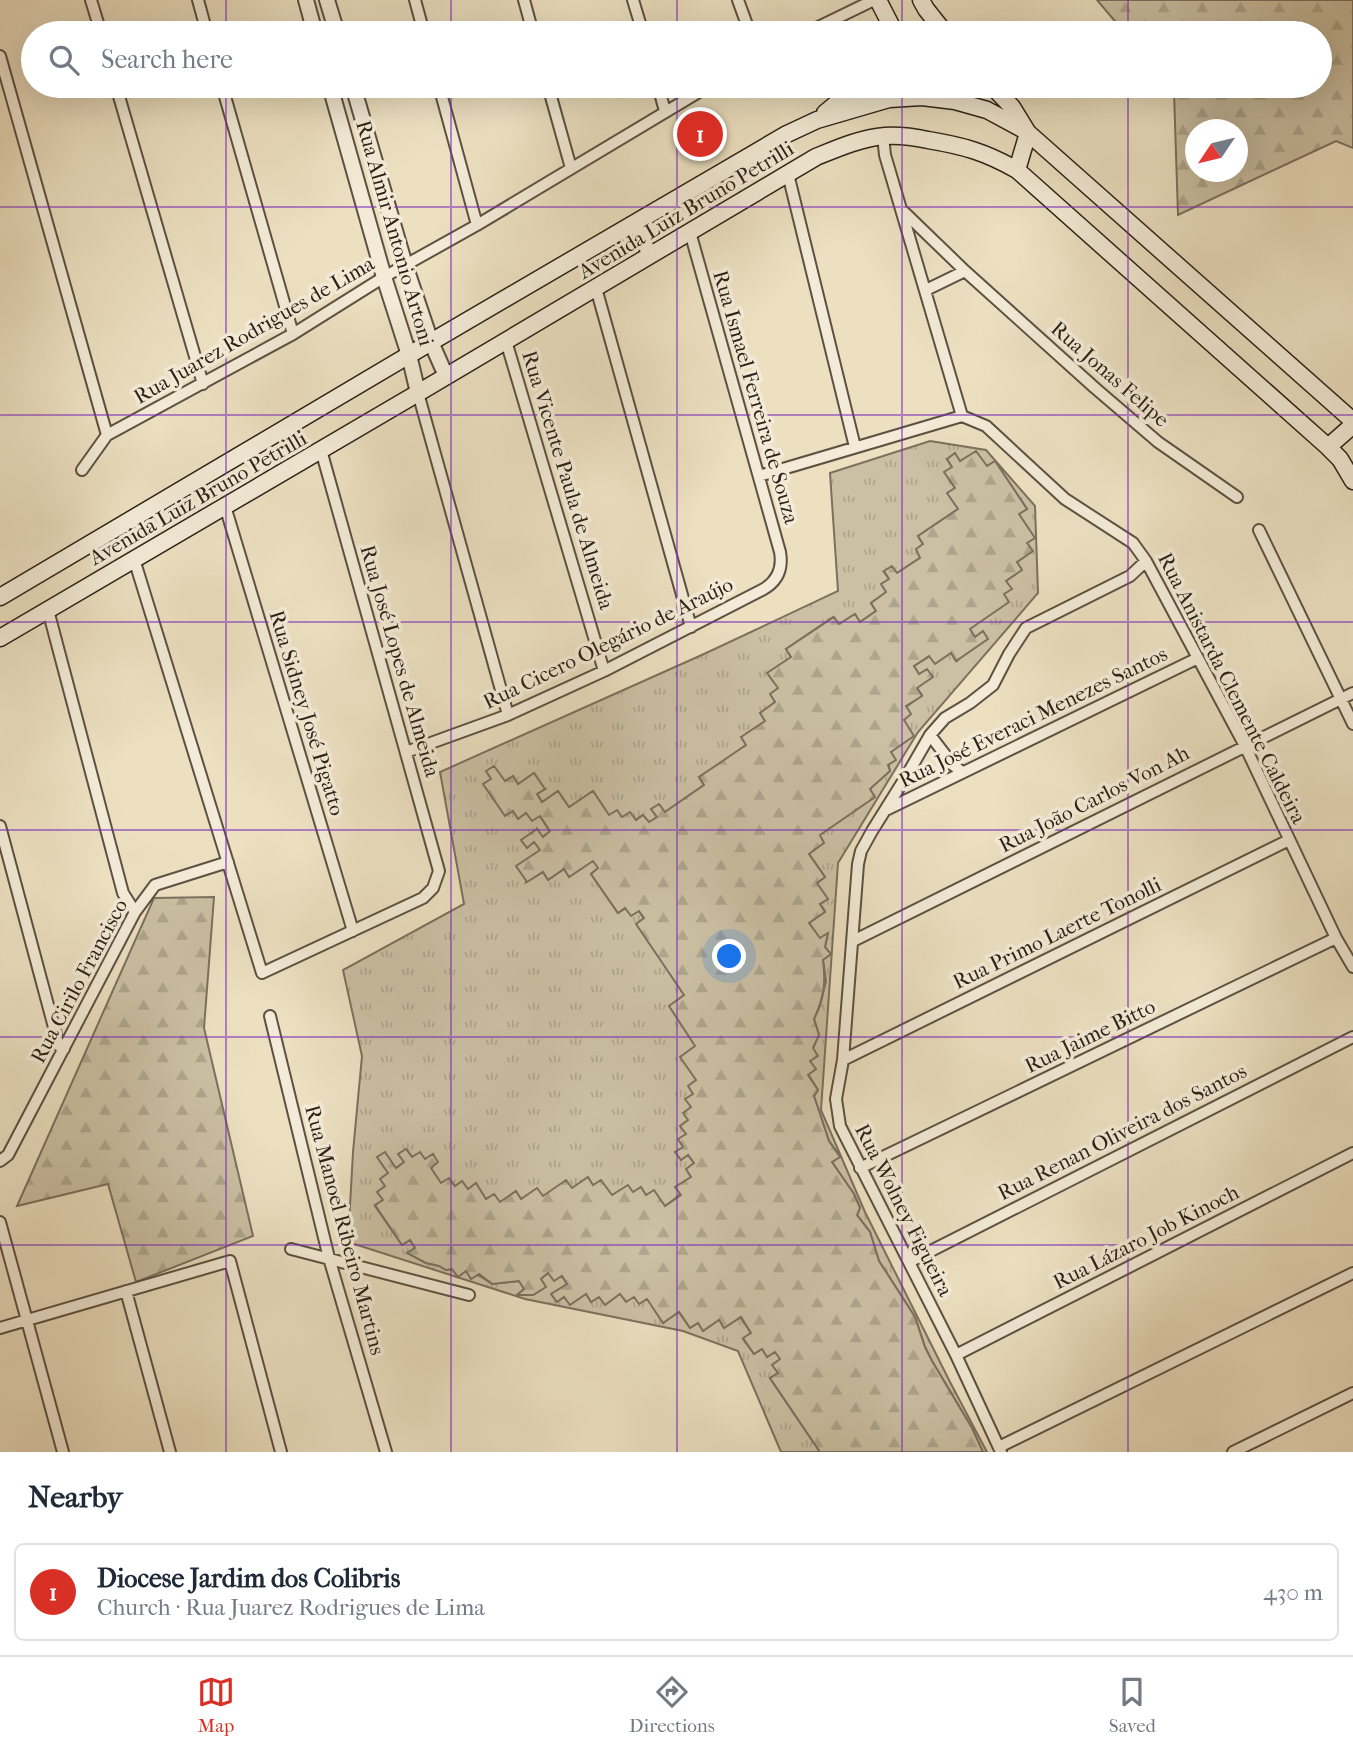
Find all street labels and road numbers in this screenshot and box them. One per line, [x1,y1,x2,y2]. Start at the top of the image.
street label: Rua Almir Antonio Artoni [351,117,439,349]
street label: Avenida Luiz Bruno Petrilli [573,136,798,284]
street label: Rua Juarez Rodrigues de Lima [130,251,379,409]
street label: Rua Ismael Ferreira de Souza [708,268,804,527]
street label: Rua Jonas Felipe [1046,316,1174,432]
street label: Rua Vicente Paula de Almeida [517,348,619,613]
street label: Avenida Luiz Bruno Petrilli [84,426,311,571]
street label: Rua José Lopes de Almeida [355,542,445,780]
street label: Rua Anistarda Clemente Caldeira [1153,549,1311,828]
street label: Rua Cicero Olegário de Araújo [479,572,737,714]
street label: Rua Sidney José Pigatto [264,608,350,818]
street label: Rua José Everaci Menezes Santos [895,641,1171,793]
street label: Rua João Carlos Von Ah [995,740,1193,857]
street label: Rua Primo Laerte Tonolli [949,872,1165,994]
street label: Rua Cirilo Francisco [26,895,132,1067]
street label: Rua Jaime Bitto [1021,994,1159,1078]
street label: Rua Renan Oliveira dos Santos [994,1059,1251,1205]
street label: Rua Manoel Ribeiro Martins [300,1102,390,1358]
street label: Rua Wolney Figueira [850,1120,958,1300]
street label: Rua Lázaro Job Kinoch [1049,1180,1243,1294]

